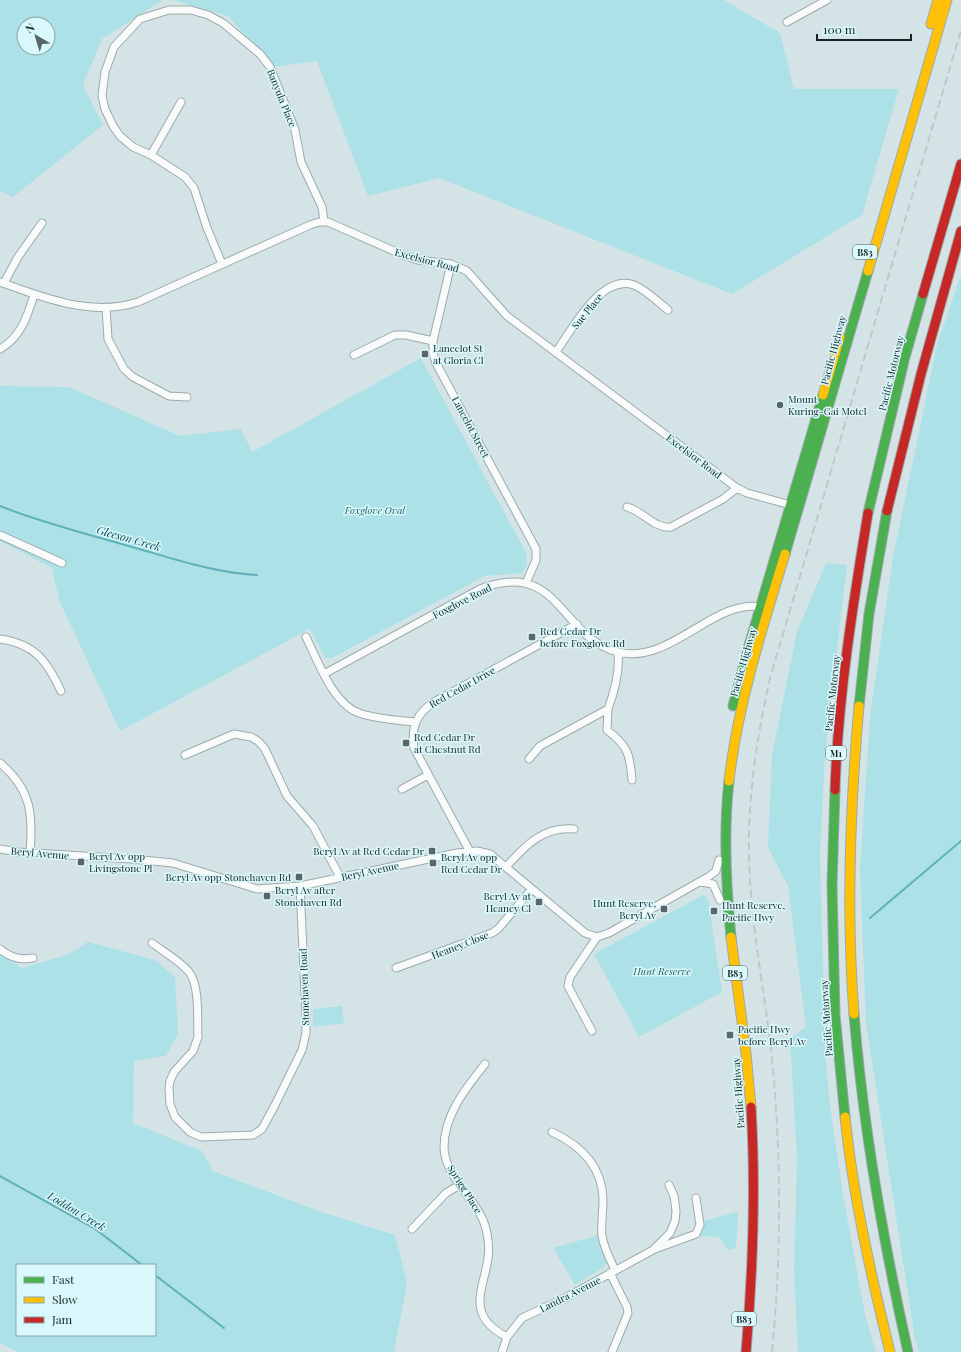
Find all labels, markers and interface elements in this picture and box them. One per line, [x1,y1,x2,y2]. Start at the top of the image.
north arrow [16,16,56,56]
scale bar [817,16,911,42]
text: N [22,19,37,36]
text: 100 m [823,21,856,37]
street label: Banyula Place [264,67,300,129]
street label: Excelsior Road [393,245,461,275]
road number: B83 [853,245,877,259]
street label: Sue Place [568,290,606,332]
street label: Pacific Highway [817,314,849,386]
street label: Pacific Motorway [875,334,907,412]
place label: Lancelot St at Gloria Cl [433,341,484,367]
marker: Lancelot St at Gloria Cl [420,349,430,359]
place label: Mount Kuring-Gai Motel [788,392,867,418]
street label: Lancelot Street [449,394,493,461]
marker: Mount Kuring-Gai Motel [775,400,785,410]
street label: Excelsior Road [663,430,725,482]
park label: Foxglove Oval [344,503,406,517]
water label: Gleeson Creek [95,522,163,554]
street label: Foxglove Road [430,580,494,622]
place label: Red Cedar Dr before Foxglove Rd [540,624,625,650]
street label: Pacific Highway [726,626,760,698]
marker: Red Cedar Dr before Foxglove Rd [527,632,537,642]
street label: Pacific Motorway [821,654,843,732]
street label: Red Cedar Drive [426,663,498,711]
place label: Red Cedar Dr at Chestnut Rd [414,730,481,756]
marker: Red Cedar Dr at Chestnut Rd [401,738,411,748]
road number: M1 [826,746,846,760]
street label: Beryl Avenue [10,843,70,863]
place label: Beryl Av at Red Cedar Dr [313,844,425,858]
marker: Beryl Av at Red Cedar Dr [427,846,437,856]
place label: Beryl Av opp Livingstone Pl [89,849,152,875]
place label: Beryl Av opp Red Cedar Dr [441,850,503,876]
marker: Beryl Av opp Livingstone Pl [76,857,86,867]
street label: Beryl Avenue [340,858,400,884]
marker: Beryl Av opp Red Cedar Dr [428,858,438,868]
place label: Beryl Av opp Stonehaven Rd [166,870,291,884]
marker: Beryl Av opp Stonehaven Rd [294,872,304,882]
place label: Beryl Av after Stonehaven Rd [275,883,342,909]
place label: Beryl Av at Heaney Cl [484,889,531,915]
marker: Beryl Av after Stonehaven Rd [262,891,272,901]
place label: Hunt Reserve, Beryl Av [593,896,656,922]
marker: Beryl Av at Heaney Cl [534,897,544,907]
place label: Hunt Reserve, Pacific Hwy [722,898,785,924]
marker: Hunt Reserve, Beryl Av [659,904,669,914]
marker: Hunt Reserve, Pacific Hwy [709,906,719,916]
street label: Heaney Close [429,928,491,962]
street label: Stonehaven Road [296,948,312,1026]
park label: Hunt Reserve [632,964,692,978]
road number: B83 [723,966,747,980]
street label: Pacific Motorway [816,979,836,1057]
place label: Pacific Hwy before Beryl Av [738,1022,806,1048]
marker: Pacific Hwy before Beryl Av [725,1030,735,1040]
street label: Pacific Highway [729,1057,747,1129]
street label: Sprigg Place [444,1162,486,1216]
water label: Loddon Creek [44,1187,109,1234]
legend [16,1264,156,1336]
text: Fast [52,1271,75,1287]
street label: Landra Avenue [537,1273,603,1315]
text: Slow [52,1291,78,1307]
text: Jam [51,1311,73,1327]
road number: B83 [732,1312,756,1326]

